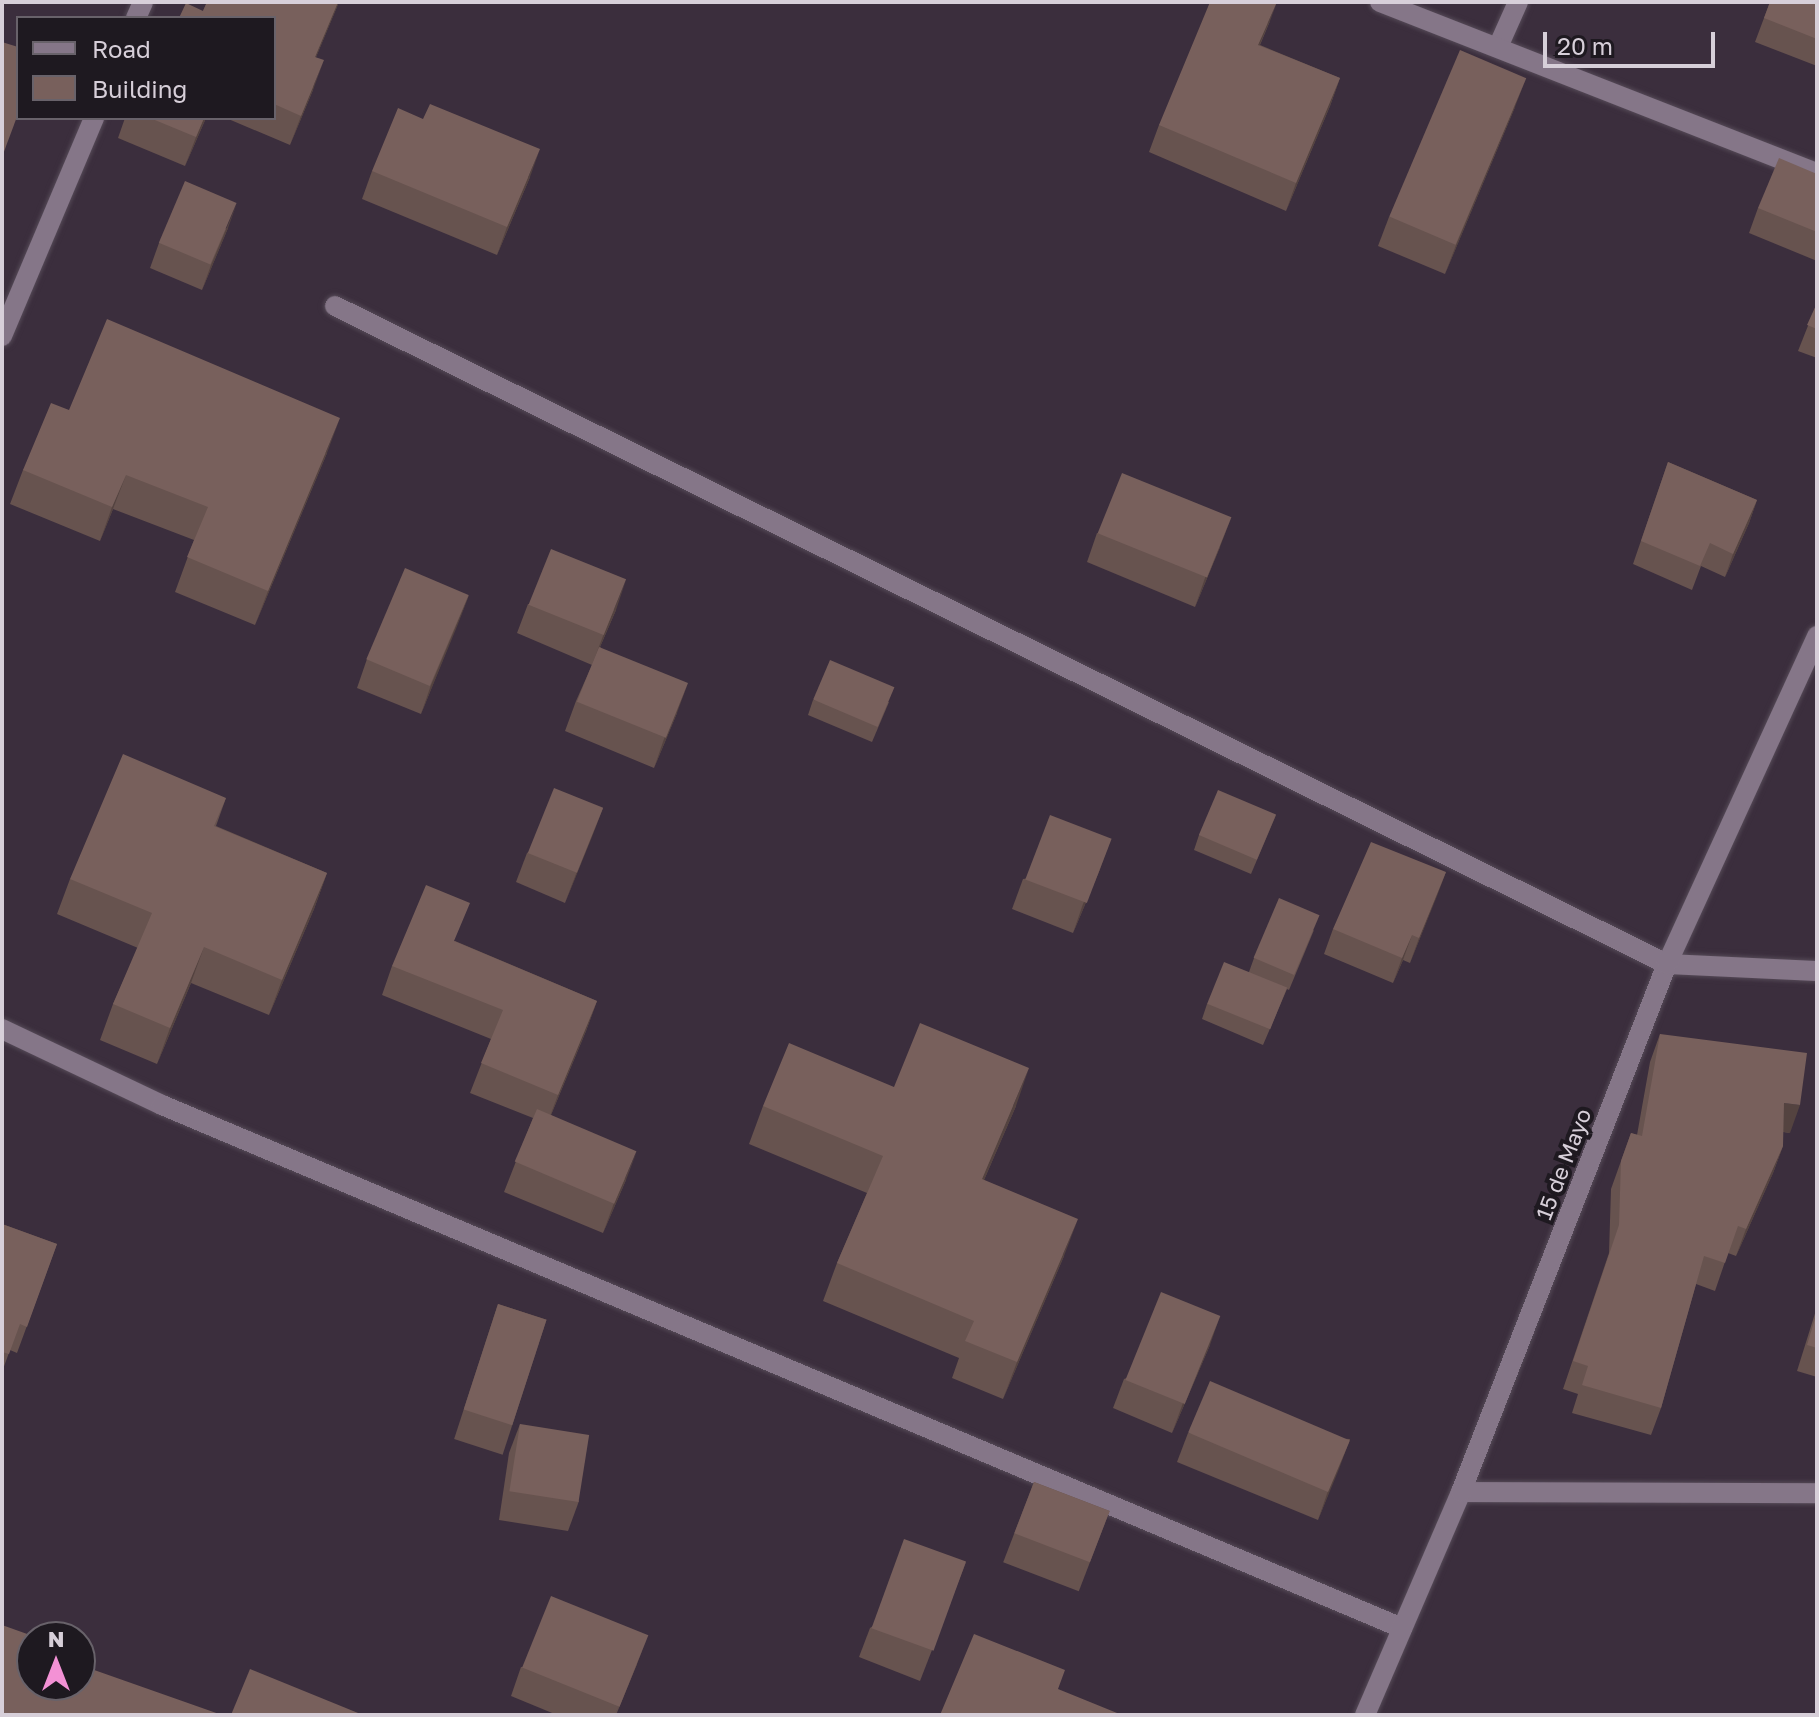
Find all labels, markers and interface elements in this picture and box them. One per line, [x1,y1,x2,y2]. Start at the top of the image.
legend [16,16,276,120]
scale bar [1547,16,1719,66]
text: 20 m [1557,31,1613,60]
text: Road [92,34,151,63]
text: Building [92,74,187,103]
street label: 15 de Mayo [1530,1105,1596,1223]
north arrow [16,1621,96,1701]
text: N [48,1625,64,1652]

